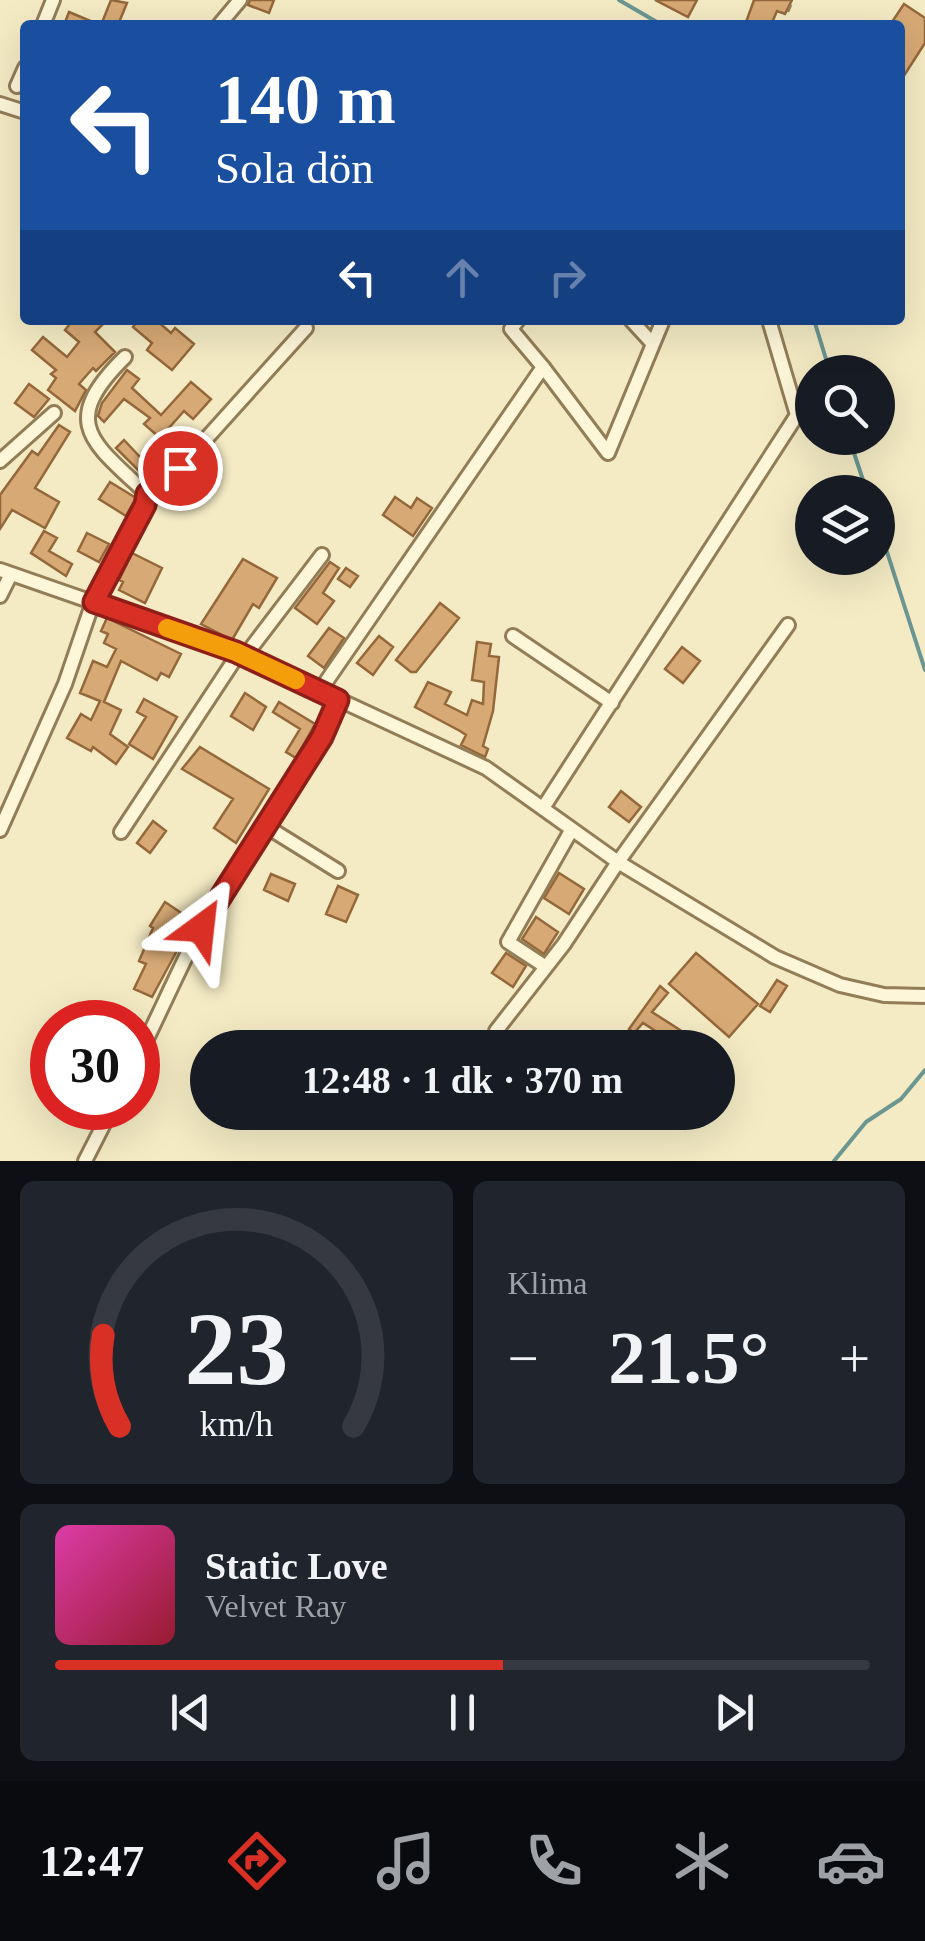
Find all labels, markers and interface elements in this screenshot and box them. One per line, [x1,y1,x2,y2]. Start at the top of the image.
icon: left [50,60,180,190]
text: 140 m [215,61,396,138]
text: Sola dön [215,143,374,193]
icon: left [330,250,385,305]
icon: ahead [435,250,490,305]
icon: right [540,250,595,305]
map controls [795,355,895,575]
button: search [795,355,895,455]
pin [138,426,223,511]
icon: arrive [153,441,208,496]
button: layers [795,475,895,575]
position arrow [149,876,253,980]
speed limit sign: 30 [30,1000,160,1130]
text: 12:48 · 1 dk · 370 m [302,1059,623,1101]
text: Klima [508,1265,587,1301]
text: 23 [184,1291,288,1406]
text: 21.5° [608,1316,769,1399]
text: − [508,1328,539,1389]
text: + [839,1328,870,1389]
text: km/h [200,1404,273,1444]
text: Static Love [205,1545,388,1587]
text: Velvet Ray [205,1588,346,1624]
icon: previous [163,1685,218,1740]
icon: pause [435,1685,490,1740]
icon: next [707,1685,762,1740]
icon: directions [222,1826,292,1896]
icon: music [371,1826,441,1896]
icon: phone [519,1826,589,1896]
icon: climate [667,1826,737,1896]
icon: car [816,1826,886,1896]
text: 12:47 [39,1836,144,1886]

